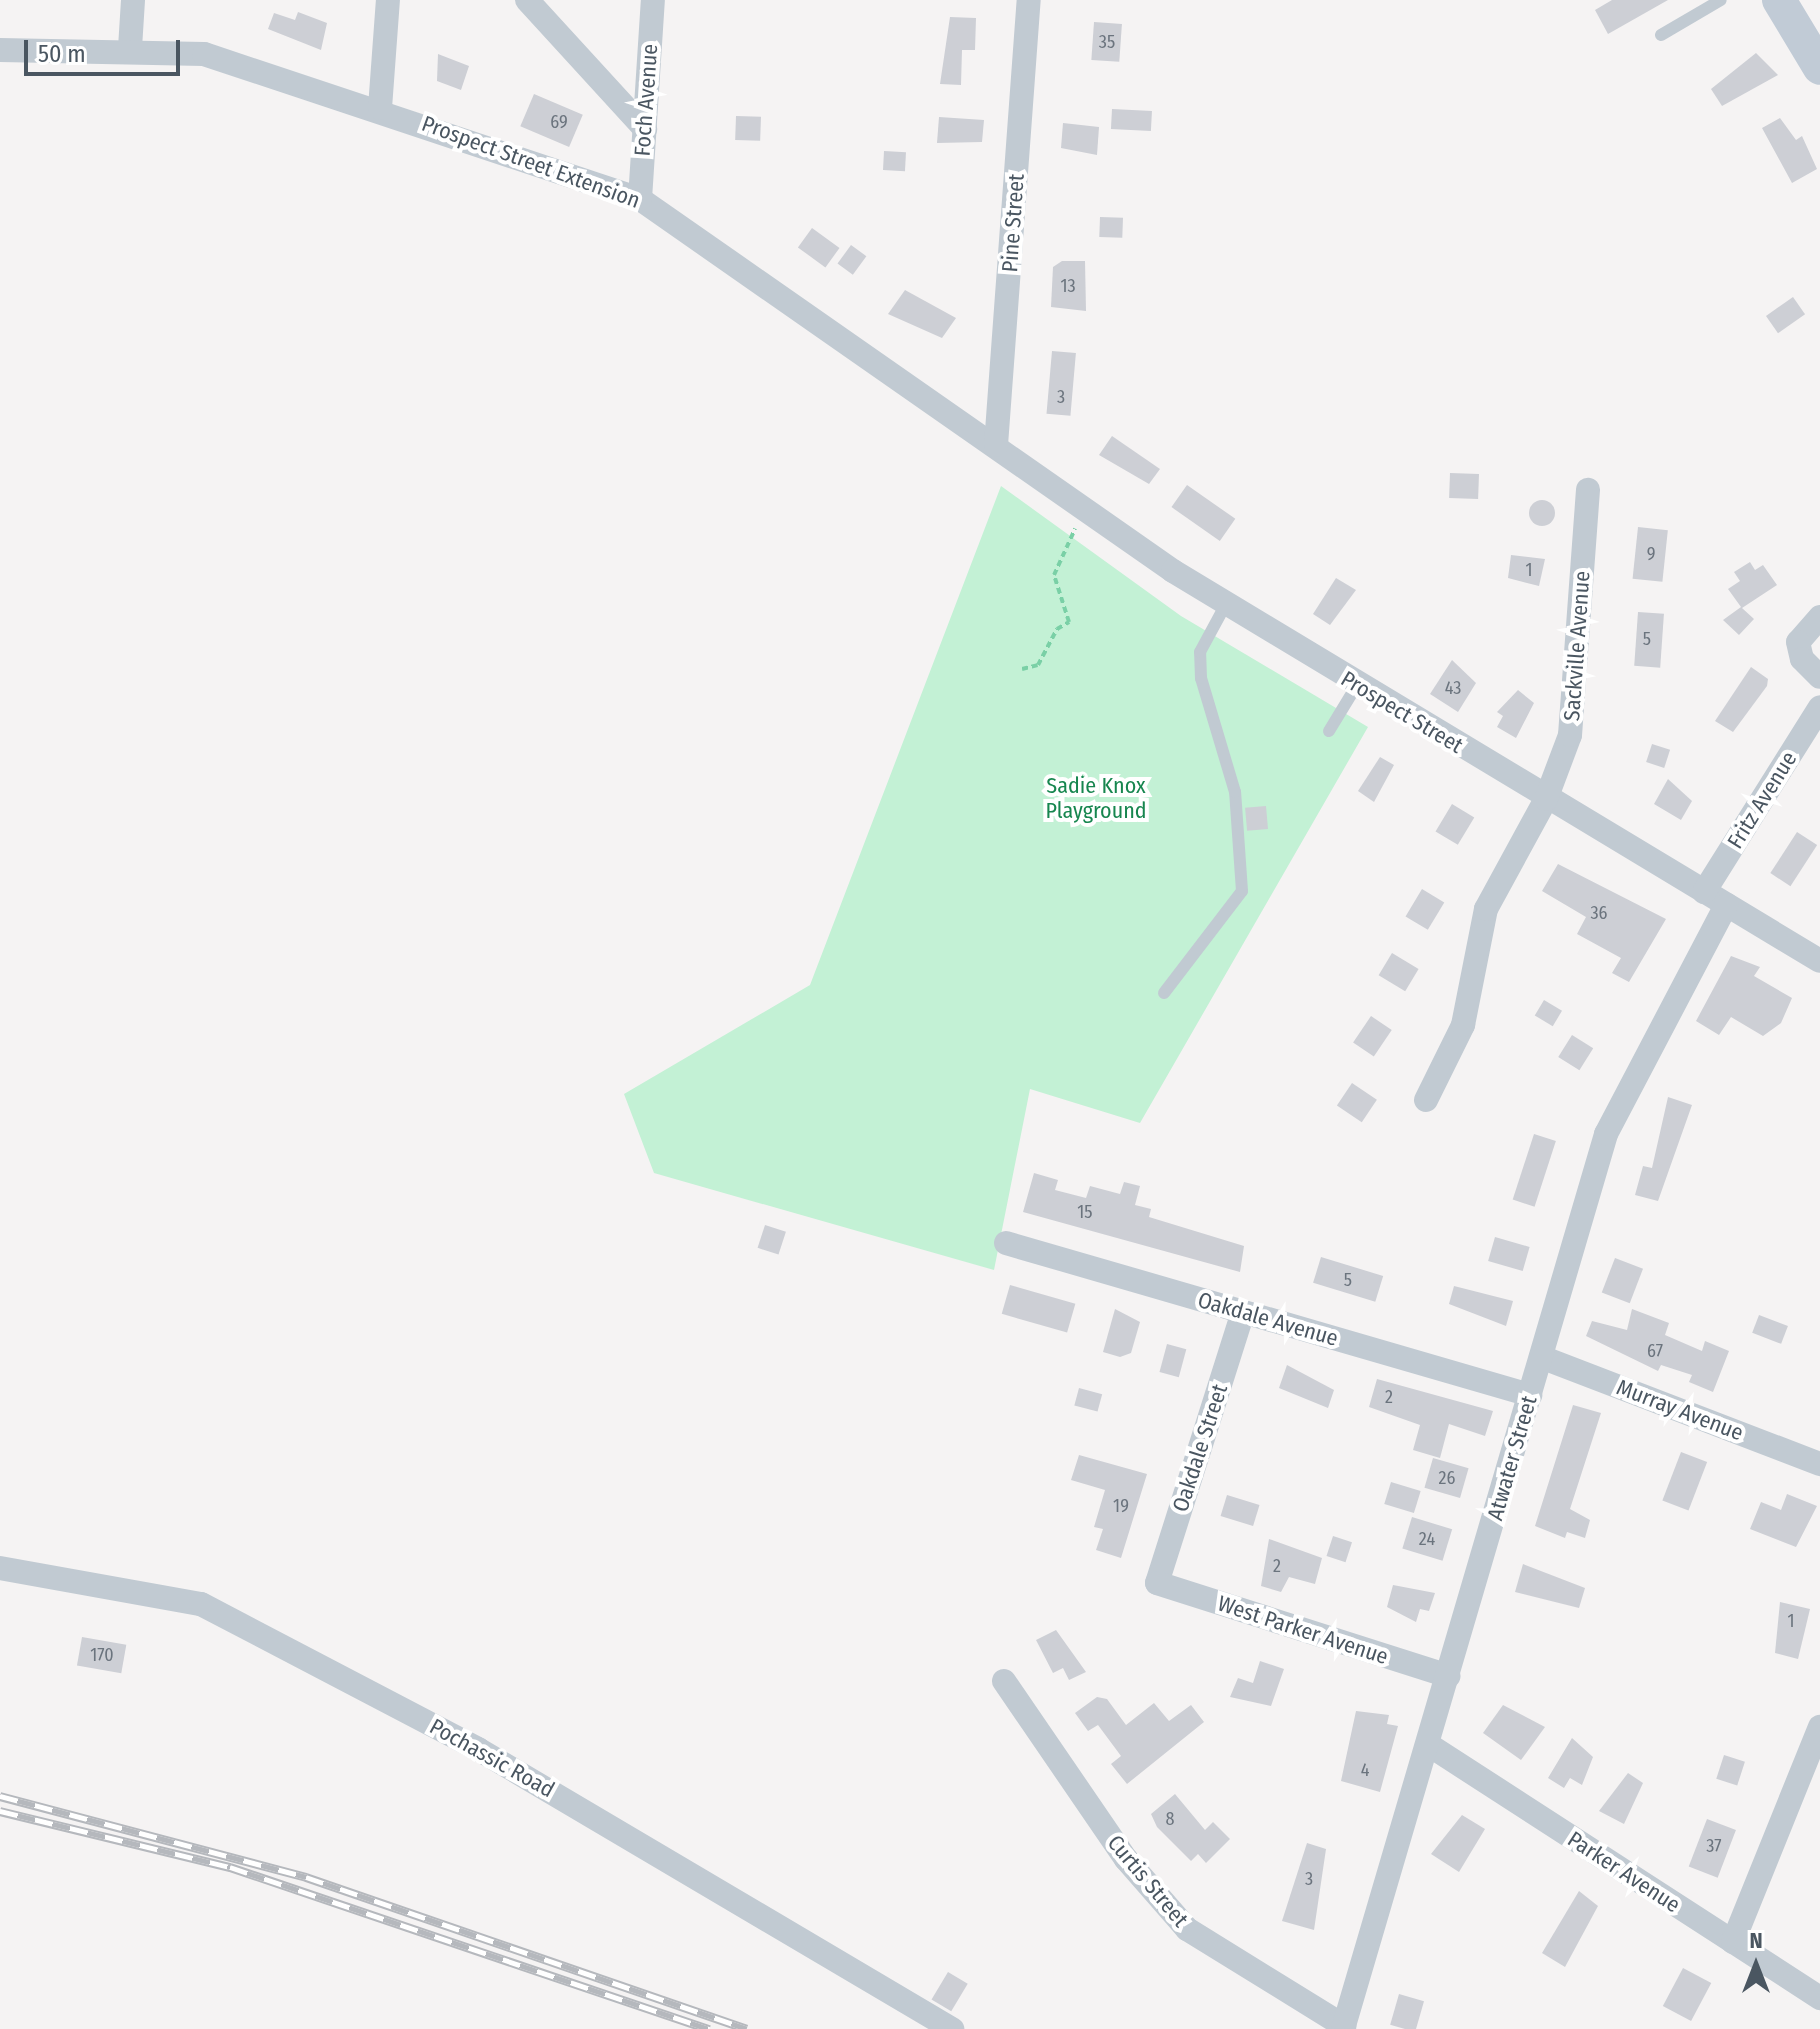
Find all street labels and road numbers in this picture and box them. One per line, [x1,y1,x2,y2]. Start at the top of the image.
street label: Foch Avenue [629,43,663,157]
street label: Prospect Street Extension [418,110,644,214]
street label: Pine Street [996,173,1030,273]
street label: Sackville Avenue [1559,570,1595,722]
street label: Prospect Street [1336,665,1468,759]
street label: Fritz Avenue [1722,747,1802,853]
street label: Oakdale Avenue [1195,1286,1341,1352]
street label: Murray Avenue [1613,1374,1747,1446]
street label: Oakdale Street [1167,1381,1233,1515]
street label: Atwater Street [1482,1393,1542,1523]
street label: West Parker Avenue [1214,1590,1392,1670]
street label: Pochassic Road [425,1713,559,1803]
street label: Parker Avenue [1563,1826,1685,1918]
street label: Curtis Street [1102,1830,1194,1932]

